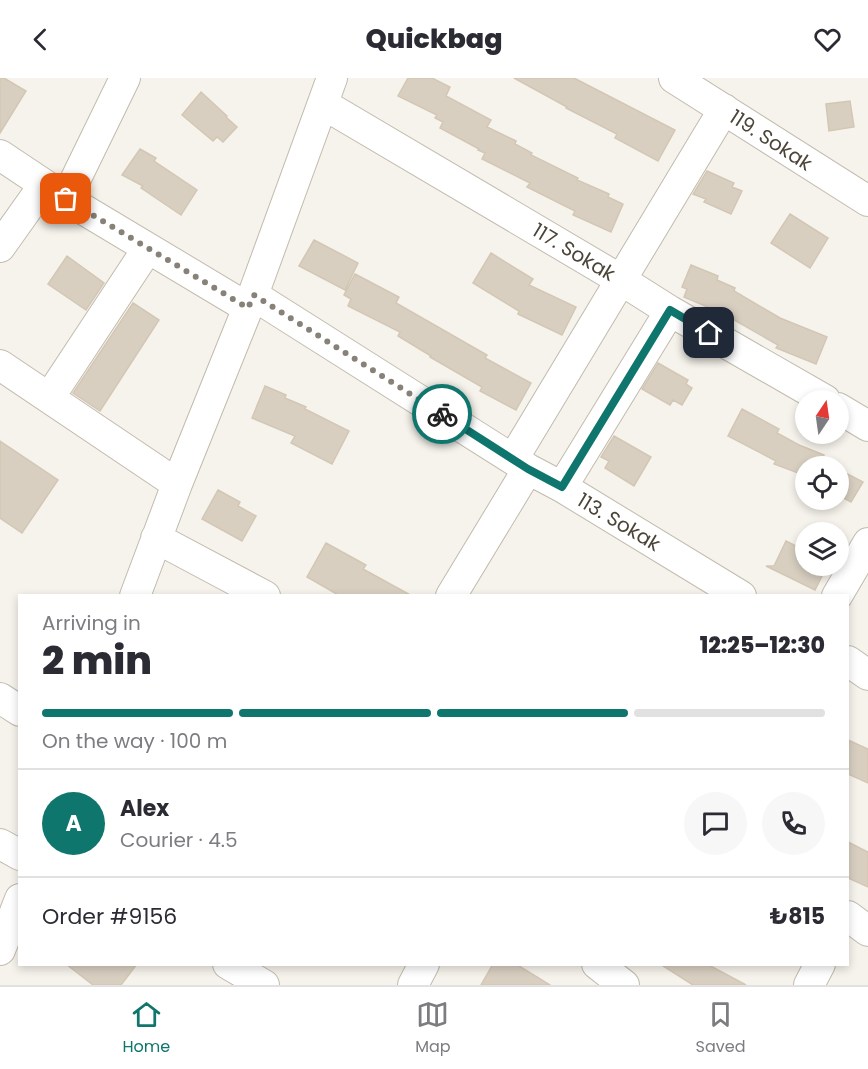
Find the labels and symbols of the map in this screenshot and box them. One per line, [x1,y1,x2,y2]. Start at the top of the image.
street label: 119. Sokak [724,103,818,178]
pin [40,173,91,224]
street label: 117. Sokak [527,216,621,288]
pin [683,307,734,358]
courier [412,384,472,444]
north arrow [795,390,849,444]
street label: 113. Sokak [572,486,667,558]

